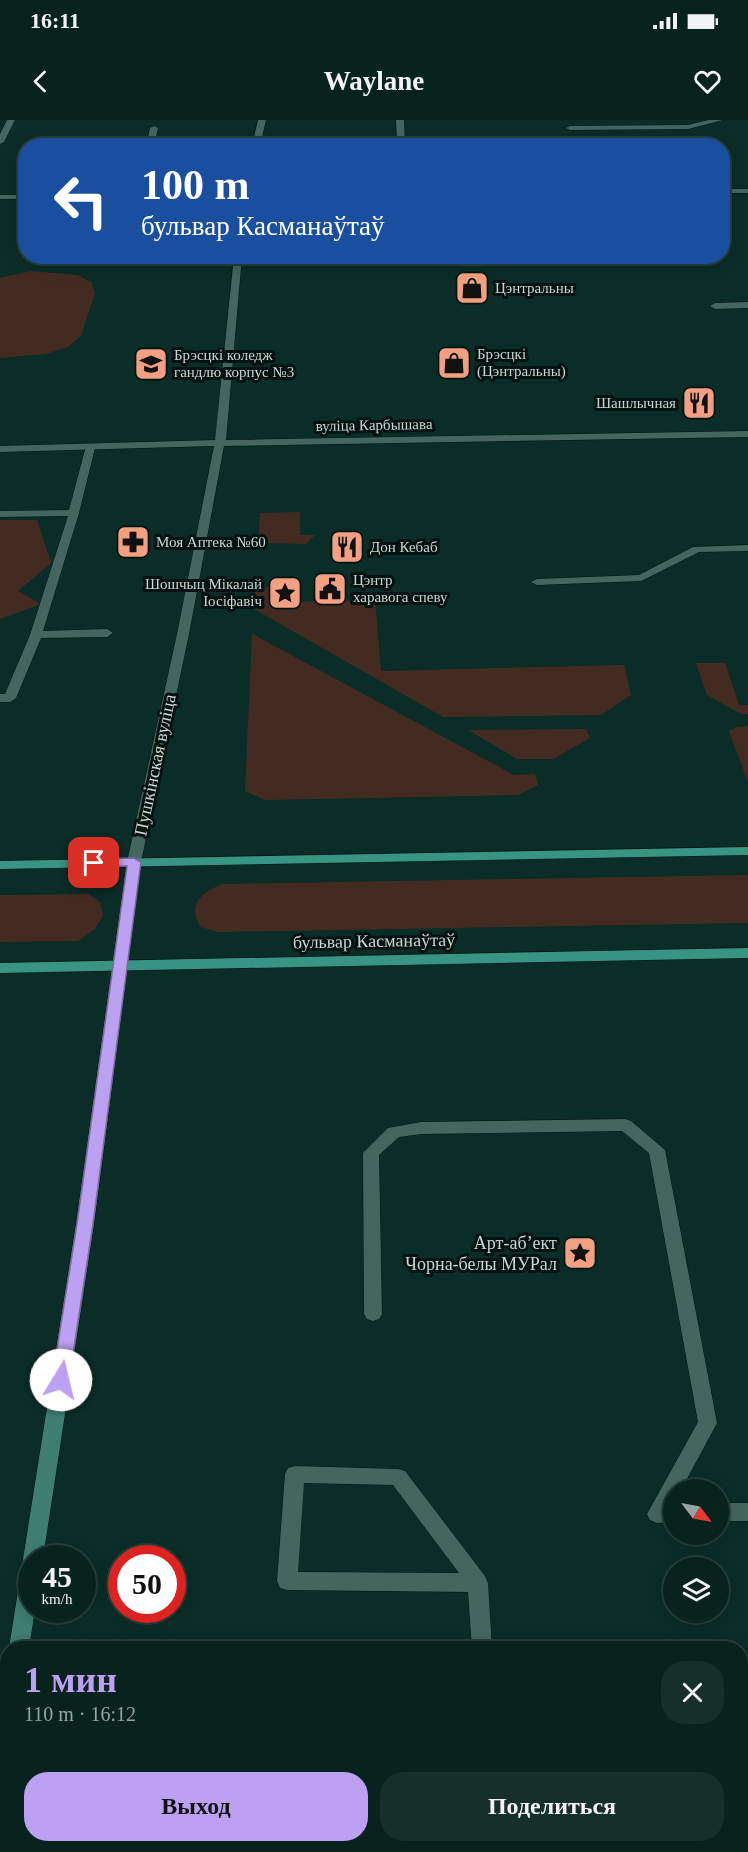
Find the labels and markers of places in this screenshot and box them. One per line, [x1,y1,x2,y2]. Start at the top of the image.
shop icon: Цэнтральны [454,270,490,306]
place label: Цэнтральны [495,280,574,296]
shop icon: Брэсцкі (Цэнтральны) [436,345,472,381]
school or university icon: Брэсцкі коледж гандлю корпус №3 [133,346,169,382]
place label: Брэсцкі (Цэнтральны) [477,346,566,380]
place label: Брэсцкі коледж гандлю корпус №3 [174,347,294,380]
restaurant icon: Шашлычная [681,385,717,421]
place label: Шашлычная [596,395,676,411]
pharmacy icon: Моя Аптека №60 [115,524,151,560]
restaurant icon: Дон Кебаб [329,529,365,565]
place label: Моя Аптека №60 [156,534,266,550]
place label: Дон Кебаб [370,539,438,555]
public building icon: Цэнтр харавога спеву [312,571,348,607]
place label: Цэнтр харавога спеву [353,572,448,605]
place icon: Шошчыц Мікалай Іосіфавіч [267,575,303,611]
place label: Шошчыц Мікалай Іосіфавіч [145,576,262,609]
pin [68,837,119,888]
place label: Арт-абʼект Чорна-белы МУРал [405,1233,557,1274]
place icon: Арт-абʼект Чорна-белы МУРал [562,1235,598,1271]

